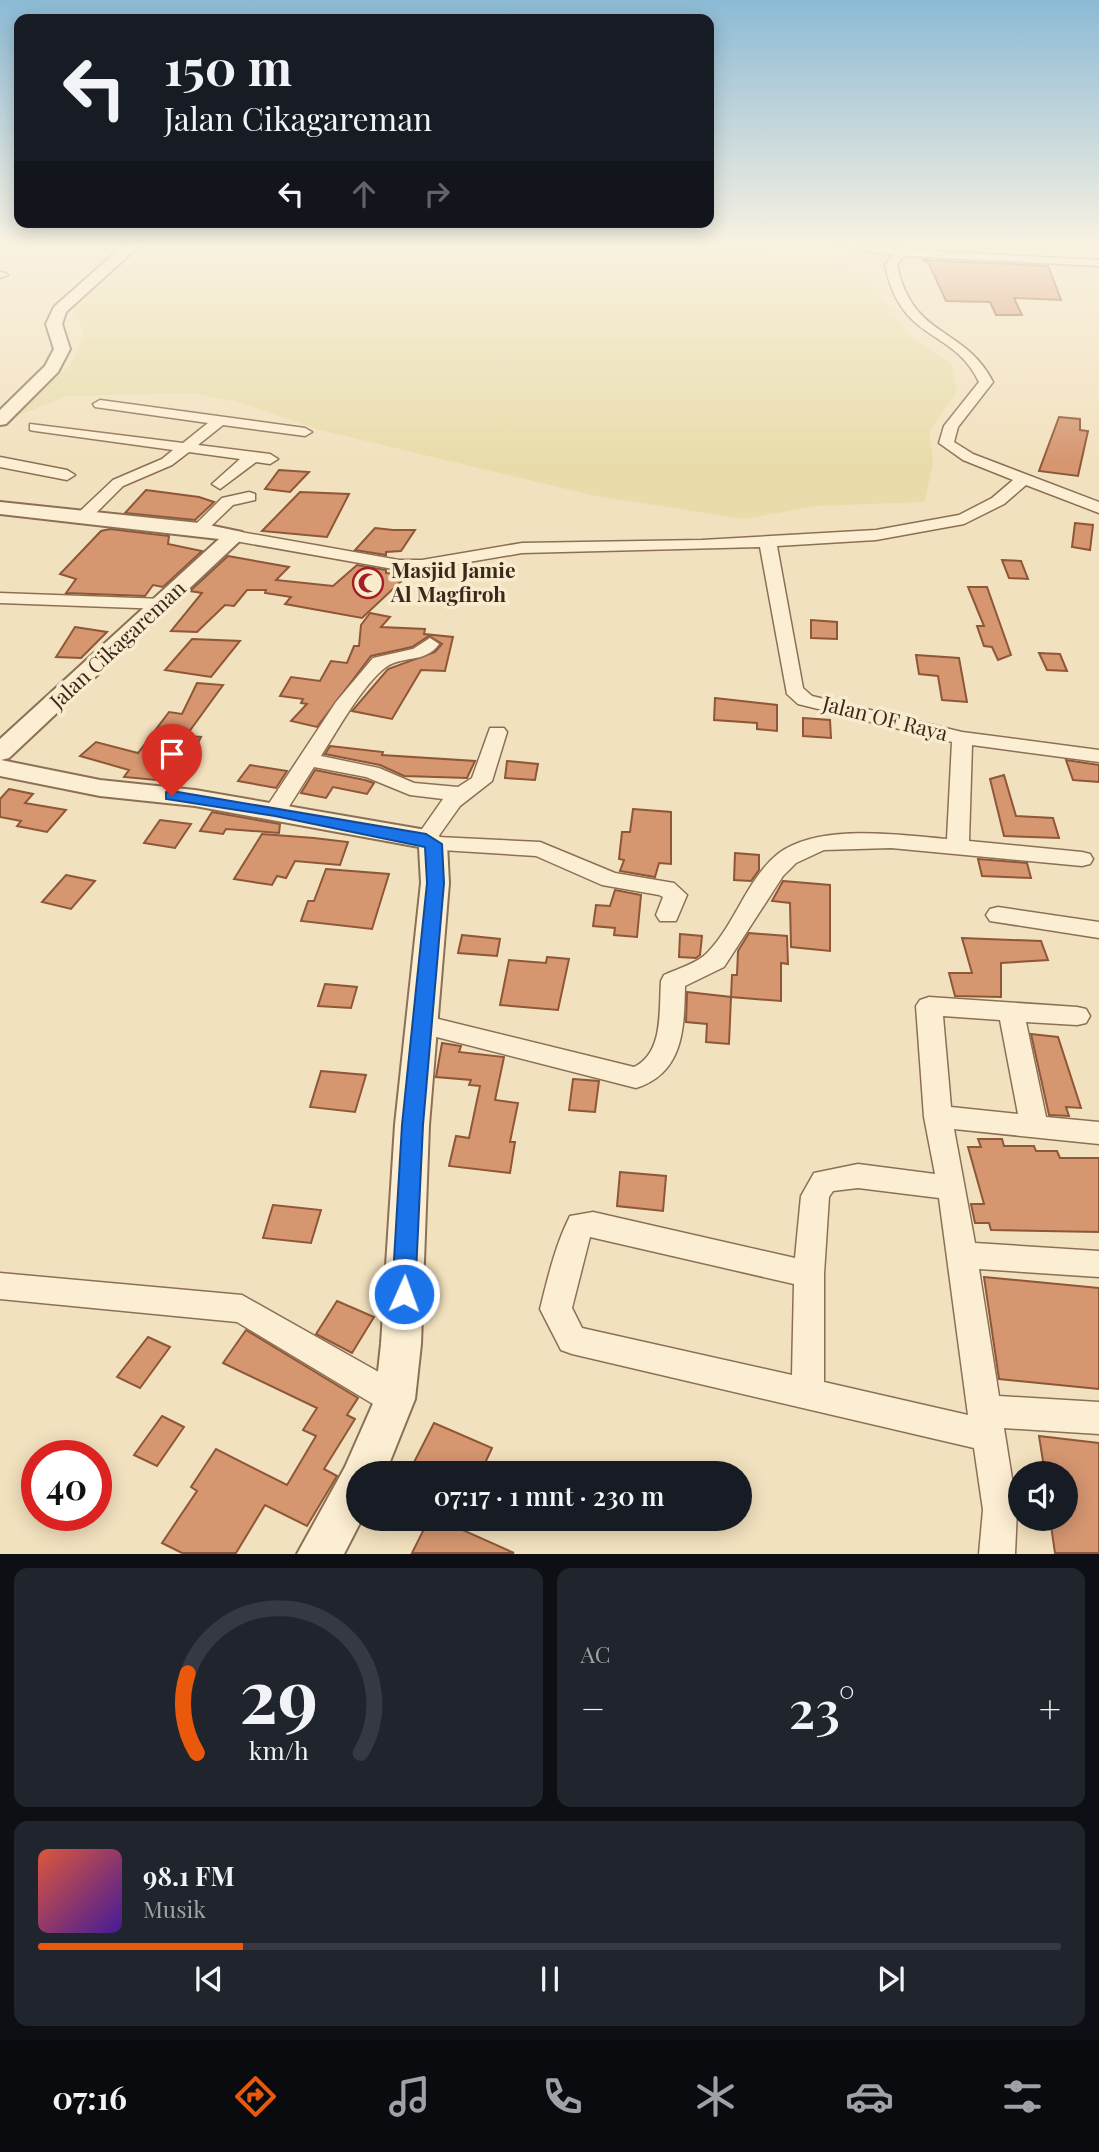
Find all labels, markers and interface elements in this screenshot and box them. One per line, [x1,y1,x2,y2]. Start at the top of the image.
text: 150 m [164,33,292,98]
icon: left [49,42,140,133]
text: Jalan Cikagareman [164,96,432,139]
icon: left [272,175,310,213]
icon: ahead [345,175,383,213]
icon: right [418,175,456,213]
place label: Masjid Jamie Al Magfiroh [390,555,516,607]
mosque icon: Masjid Jamie Al Magfiroh [351,566,385,600]
street label: Jalan Cikagareman [42,573,191,714]
street label: Jalan OF Raya [819,688,951,746]
pin [142,724,202,796]
icon: arrive [153,735,191,773]
position arrow [367,1257,441,1331]
speed limit sign: 40 [21,1440,112,1531]
map controls [1008,1461,1078,1531]
button: sound [1008,1461,1078,1531]
text: 07:17 · 1 mnt · 230 m [434,1478,664,1513]
text: AC [581,1638,611,1669]
text: 29 [239,1645,317,1742]
text: 23° [789,1673,855,1742]
text: − [581,1682,605,1733]
text: + [1039,1682,1061,1733]
text: km/h [248,1733,309,1766]
text: 98.1 FM [143,1858,235,1893]
text: Musik [143,1893,206,1924]
icon: previous [190,1960,228,1998]
icon: pause [531,1960,569,1998]
icon: next [872,1960,910,1998]
icon: directions [231,2072,280,2121]
icon: music [385,2072,434,2121]
icon: phone [538,2072,587,2121]
icon: climate [691,2072,740,2121]
icon: car [845,2072,894,2121]
icon: filters [998,2072,1047,2121]
text: 07:16 [52,2075,127,2118]

